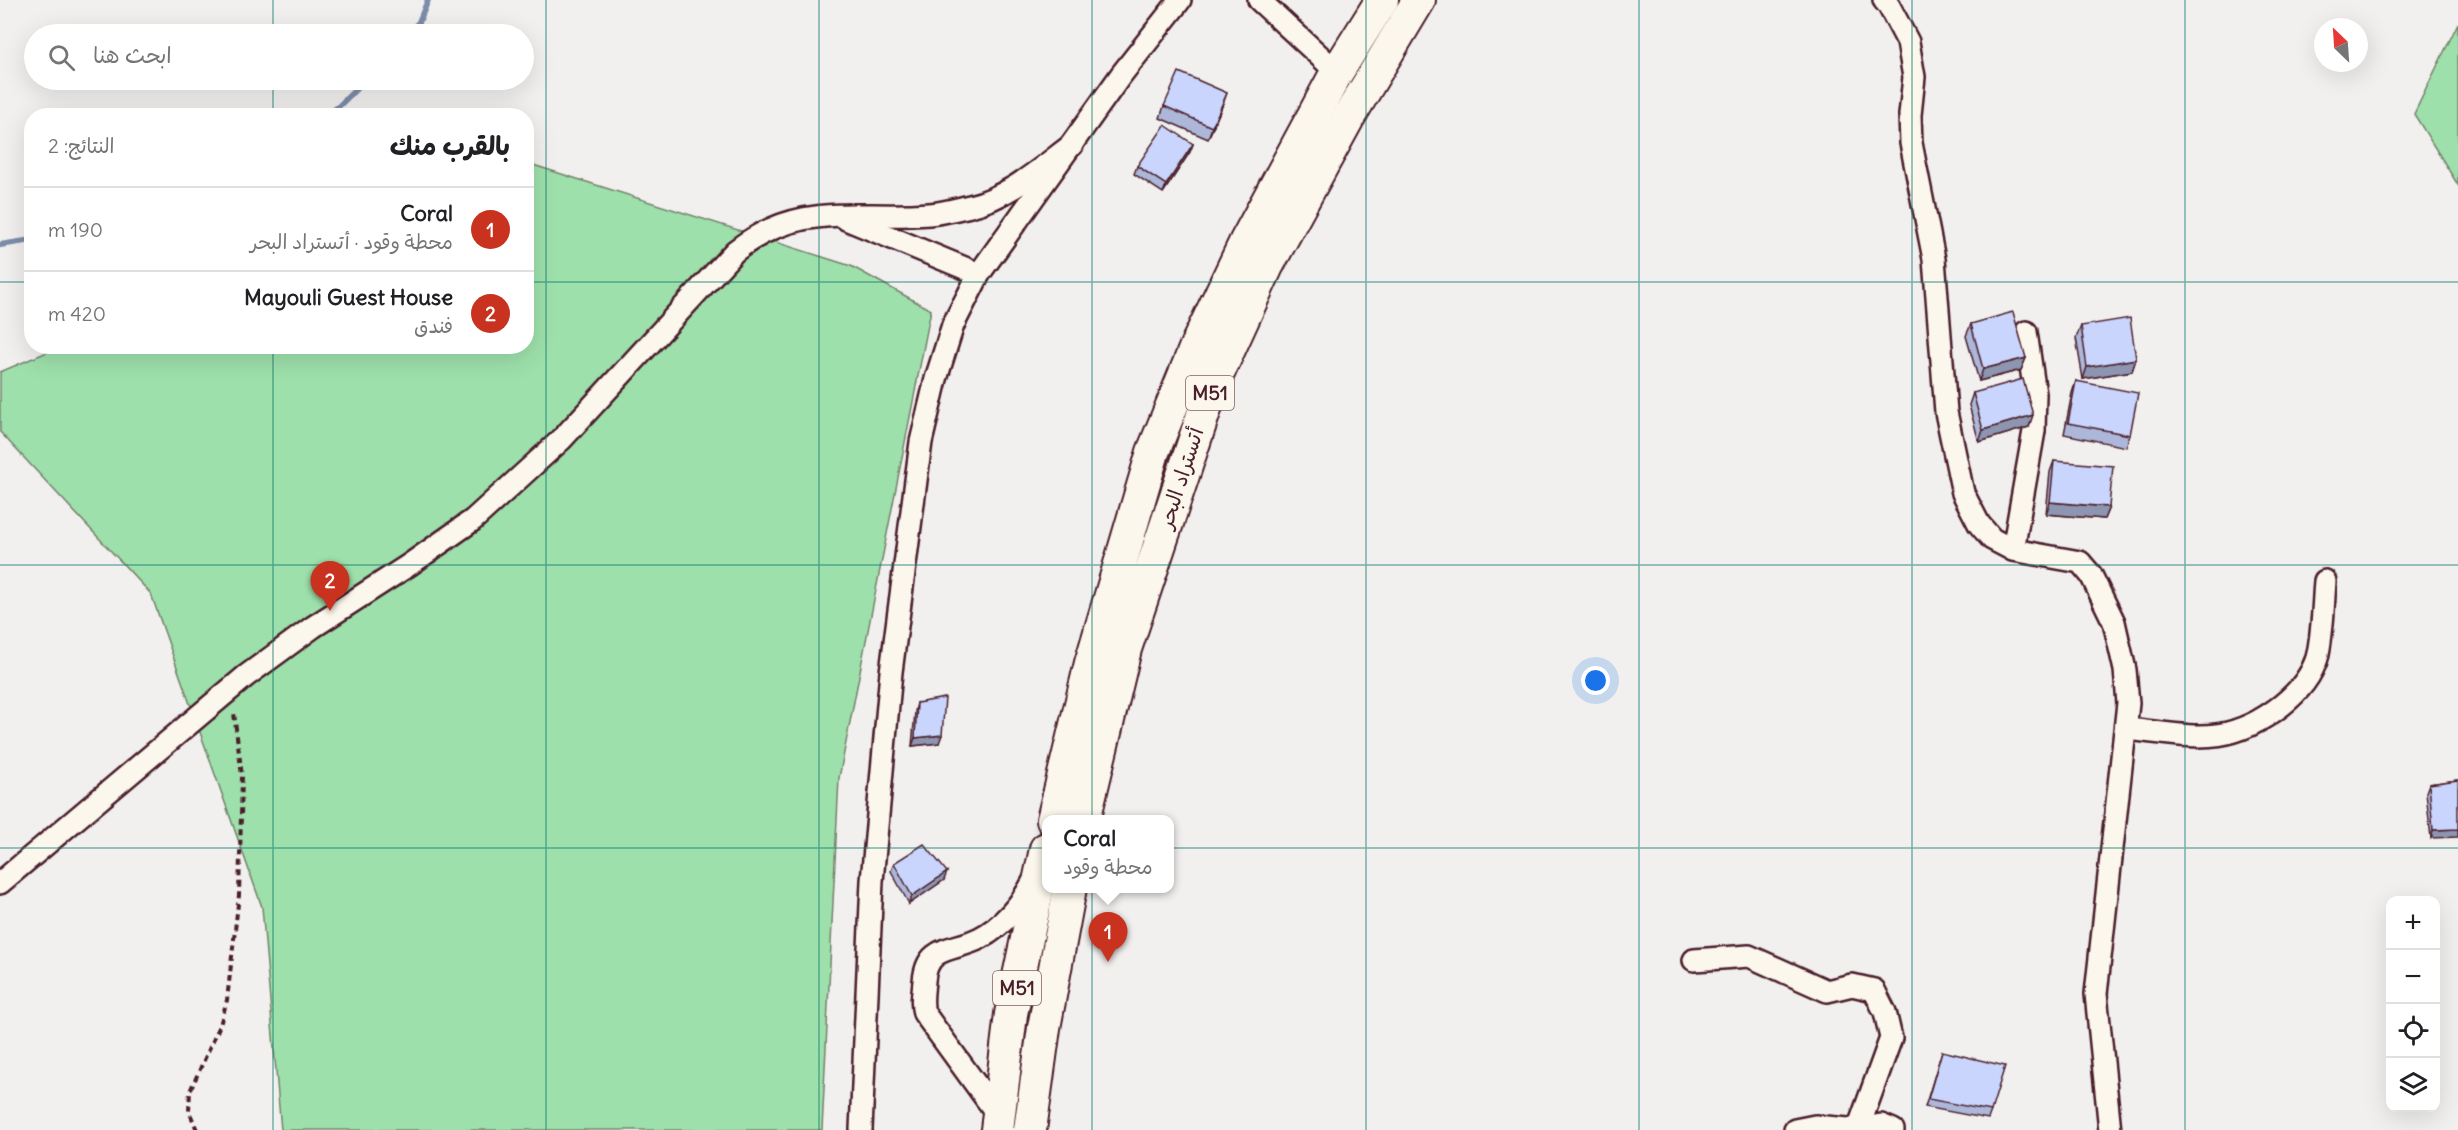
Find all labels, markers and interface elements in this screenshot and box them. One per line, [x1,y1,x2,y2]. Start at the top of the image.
north arrow [2314,18,2368,72]
search box [24,24,534,90]
icon: search [45,41,78,74]
text: ابحث هنا [93,41,172,69]
text: بالقرب منك [390,129,510,162]
text: النتائج: 2 [48,133,114,158]
text: Coral [400,199,453,227]
text: 190 m [48,217,103,242]
text: 1 [487,217,494,242]
text: محطة وقود · أتستراد البحر [250,229,453,254]
text: Mayouli Guest House [244,283,453,311]
text: 420 m [48,301,106,326]
text: 2 [485,301,496,326]
text: فندق [414,313,453,338]
road number: M51 [1186,376,1234,410]
street label: أتستراد البحر [1151,424,1210,534]
pin: 2 [310,562,350,611]
your location [1581,666,1610,695]
popup [1042,815,1174,893]
text: Coral [1063,824,1116,852]
text: محطة وقود [1063,854,1153,879]
map controls [2386,896,2440,1112]
button: + [2386,896,2440,950]
pin: 1 [1088,912,1128,962]
button: − [2386,950,2440,1004]
road number: M51 [993,971,1041,1005]
button: locate [2386,1004,2440,1058]
button: layers [2386,1058,2440,1112]

